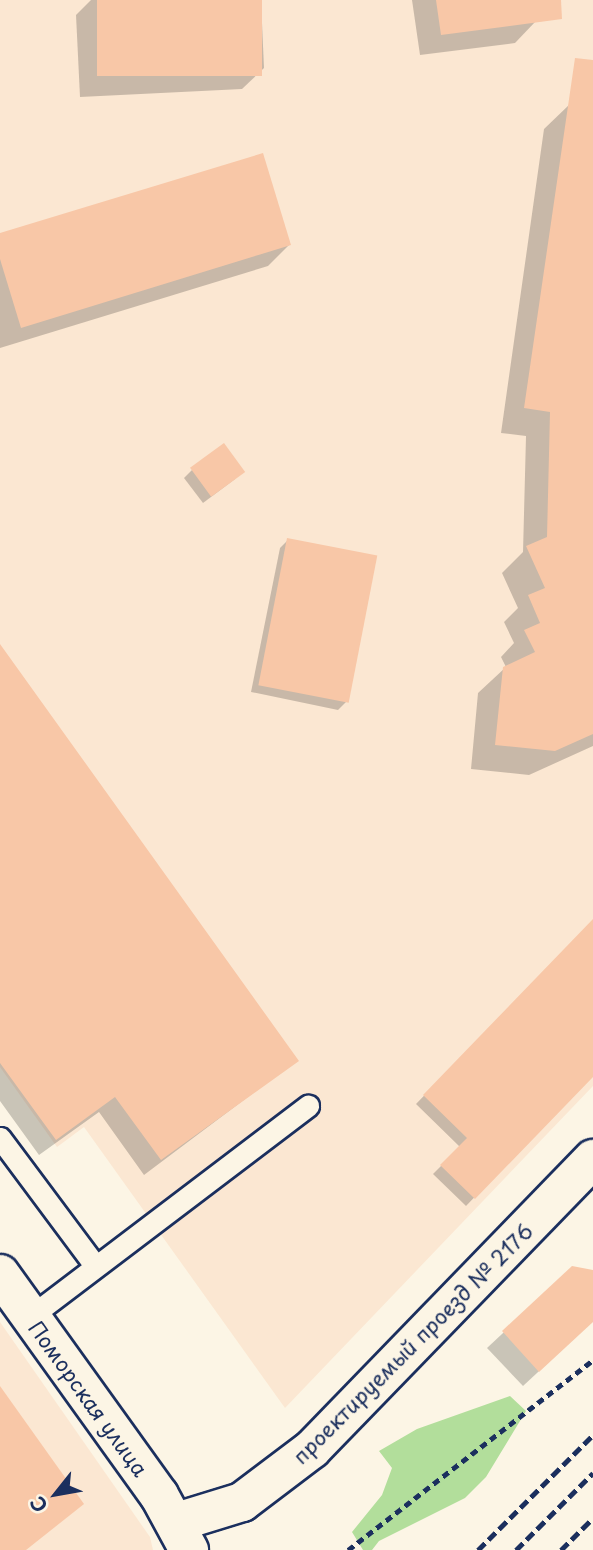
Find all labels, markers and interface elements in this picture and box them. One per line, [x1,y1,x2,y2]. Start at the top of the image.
street label: проектируемый проезд № 2176 [286,1217,538,1469]
street label: Поморская улица [24,1315,154,1481]
north arrow [21,1459,91,1529]
text: С [22,1491,54,1518]

